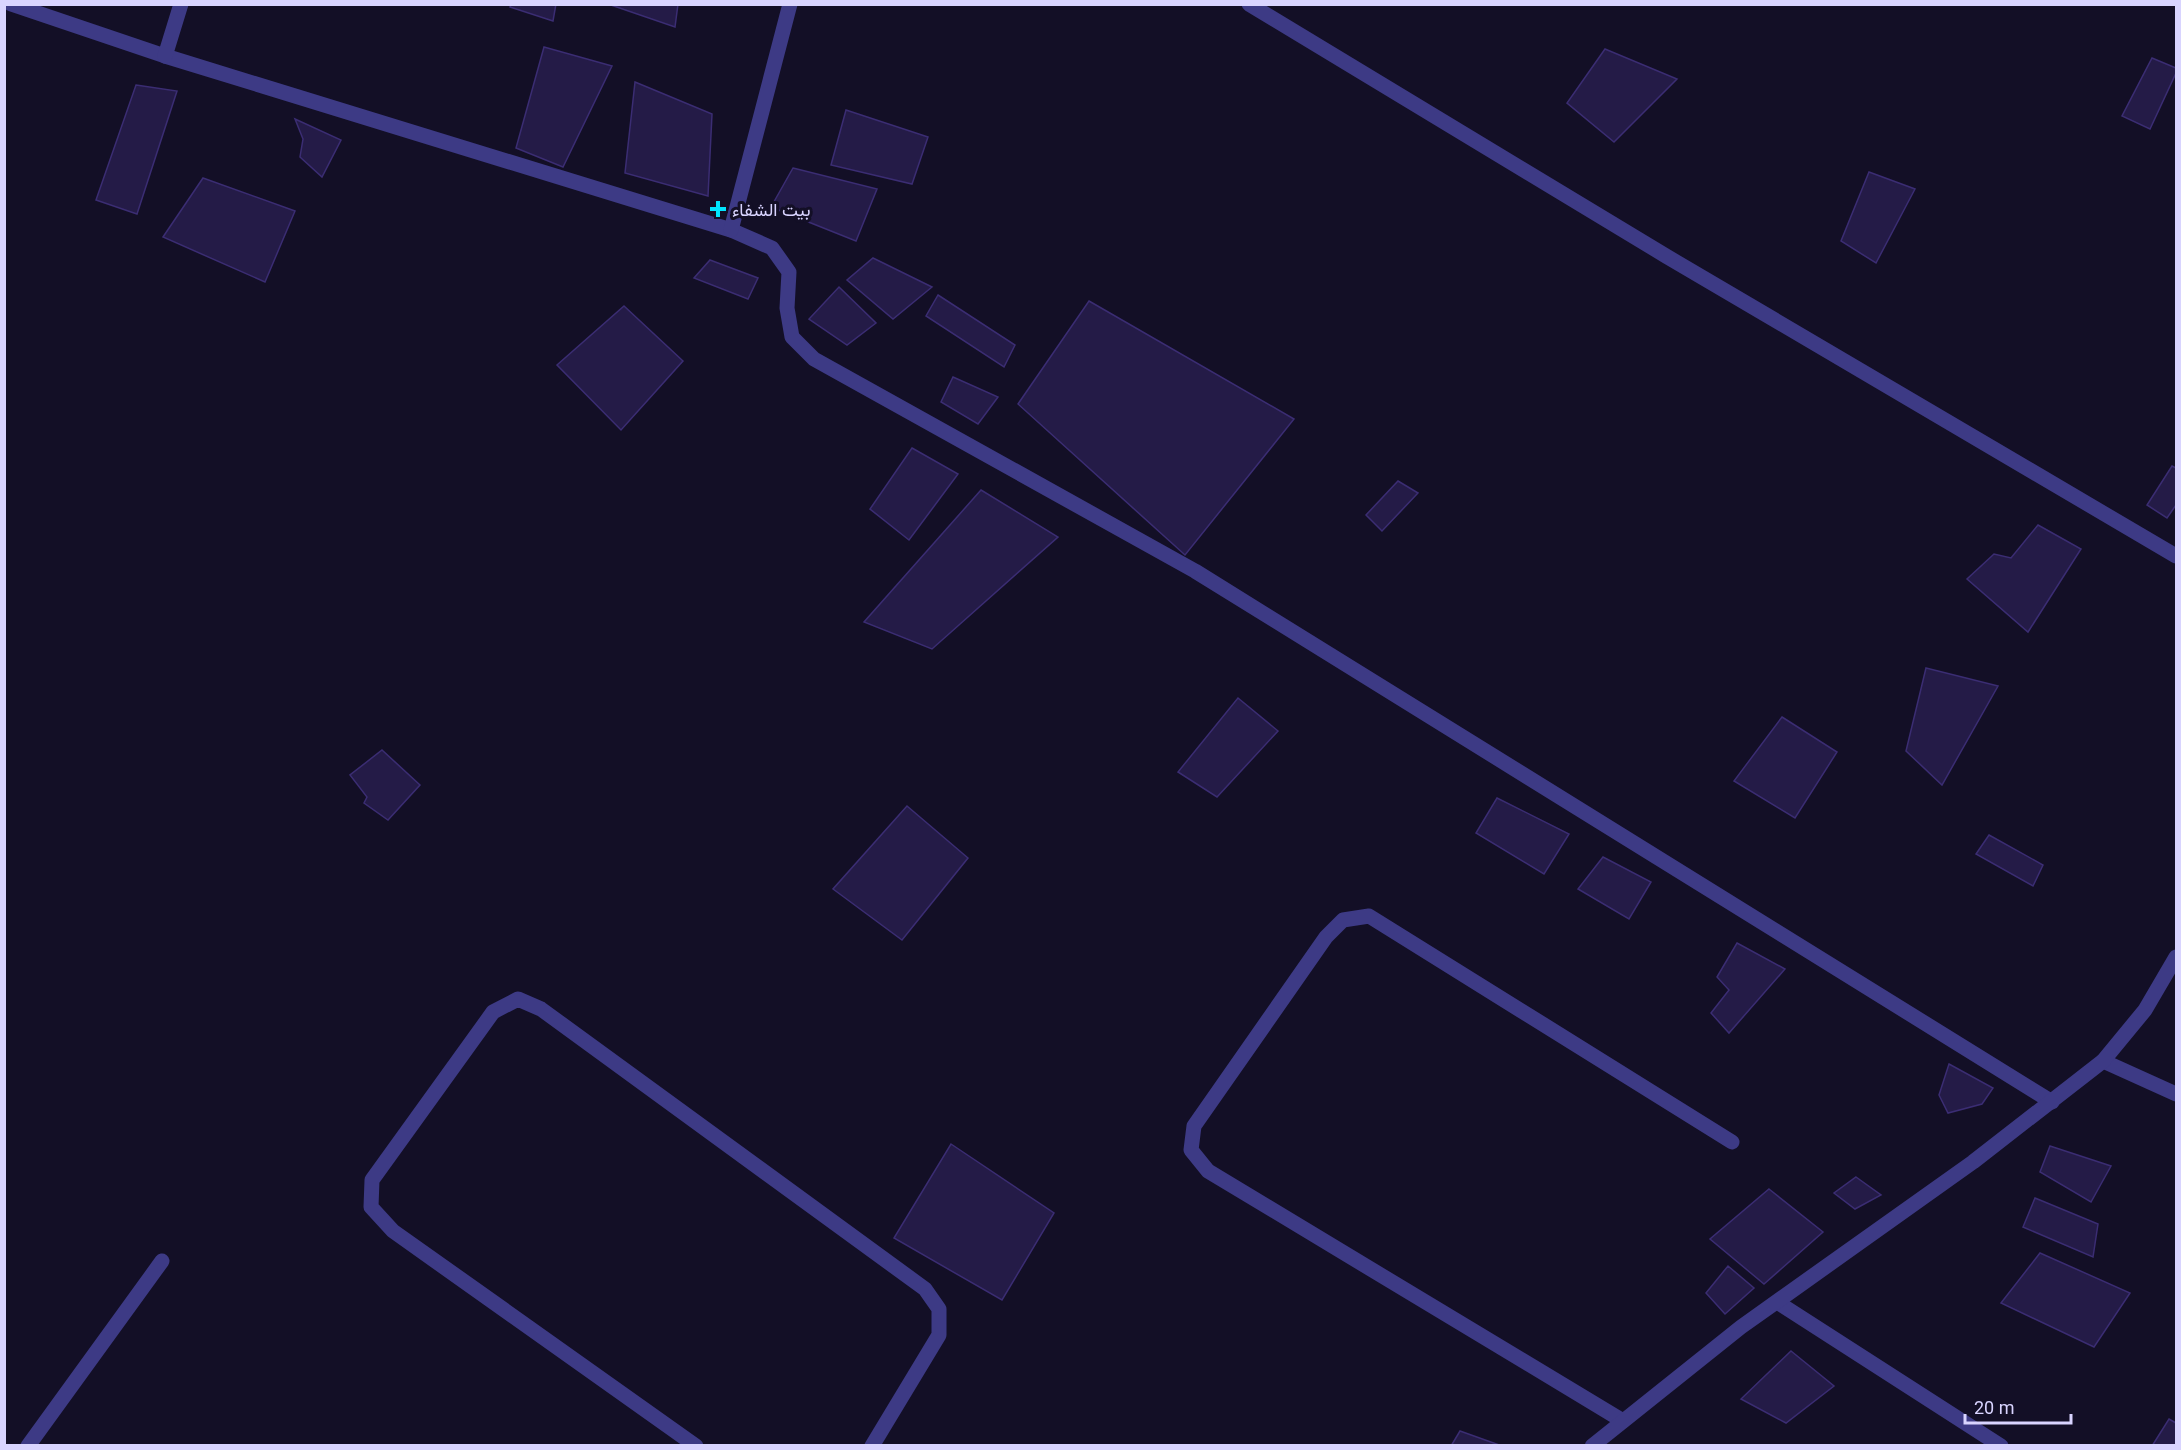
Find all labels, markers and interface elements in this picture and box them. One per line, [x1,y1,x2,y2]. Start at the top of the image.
place label: بيت الشفاء [732,199,811,220]
marker: بيت الشفاء [709,200,727,218]
scale bar [1965,1387,2072,1425]
text: 20 m [1974,1397,2014,1418]

